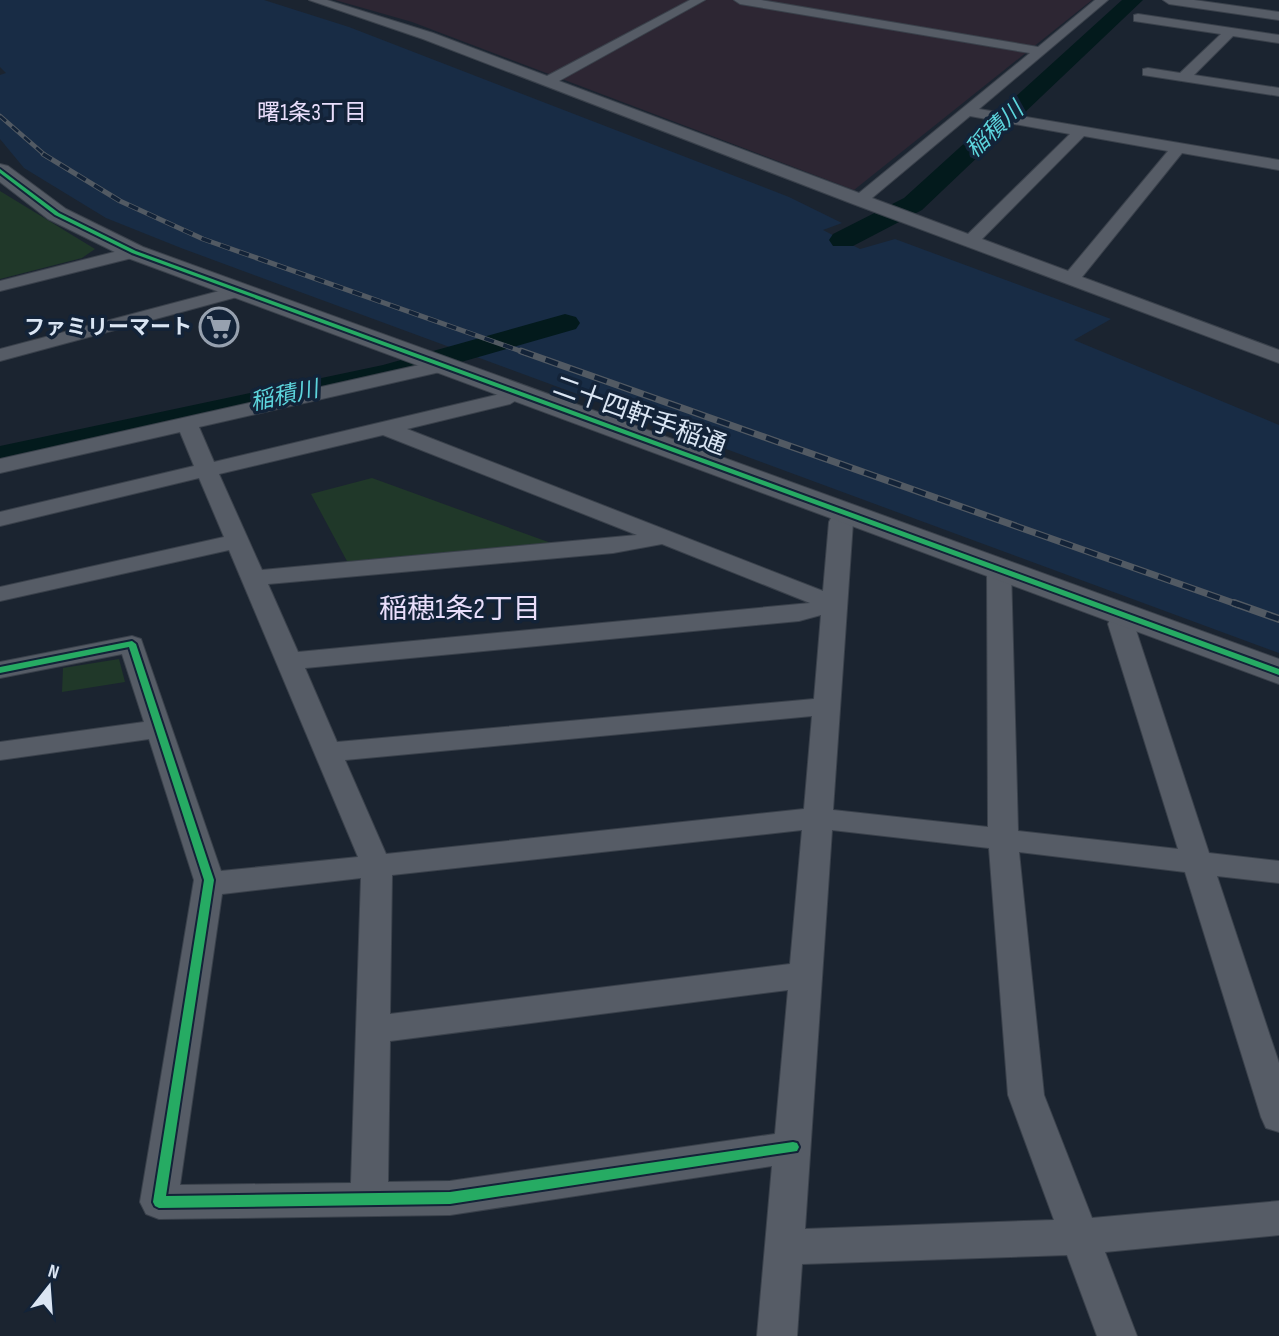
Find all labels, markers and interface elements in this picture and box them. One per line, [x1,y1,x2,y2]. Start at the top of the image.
water label: 稲積川 [960,94,1032,163]
district label: 曙1条3丁目 [257,99,367,127]
supermarket icon: ファミリーマート [198,306,240,348]
place label: ファミリーマート [24,315,192,340]
street label: 二十四軒手稲通 [549,371,730,462]
water label: 稲積川 [248,374,324,417]
district label: 稲穂1条2丁目 [379,593,541,626]
north arrow [14,1252,84,1322]
text: N [45,1260,62,1285]

